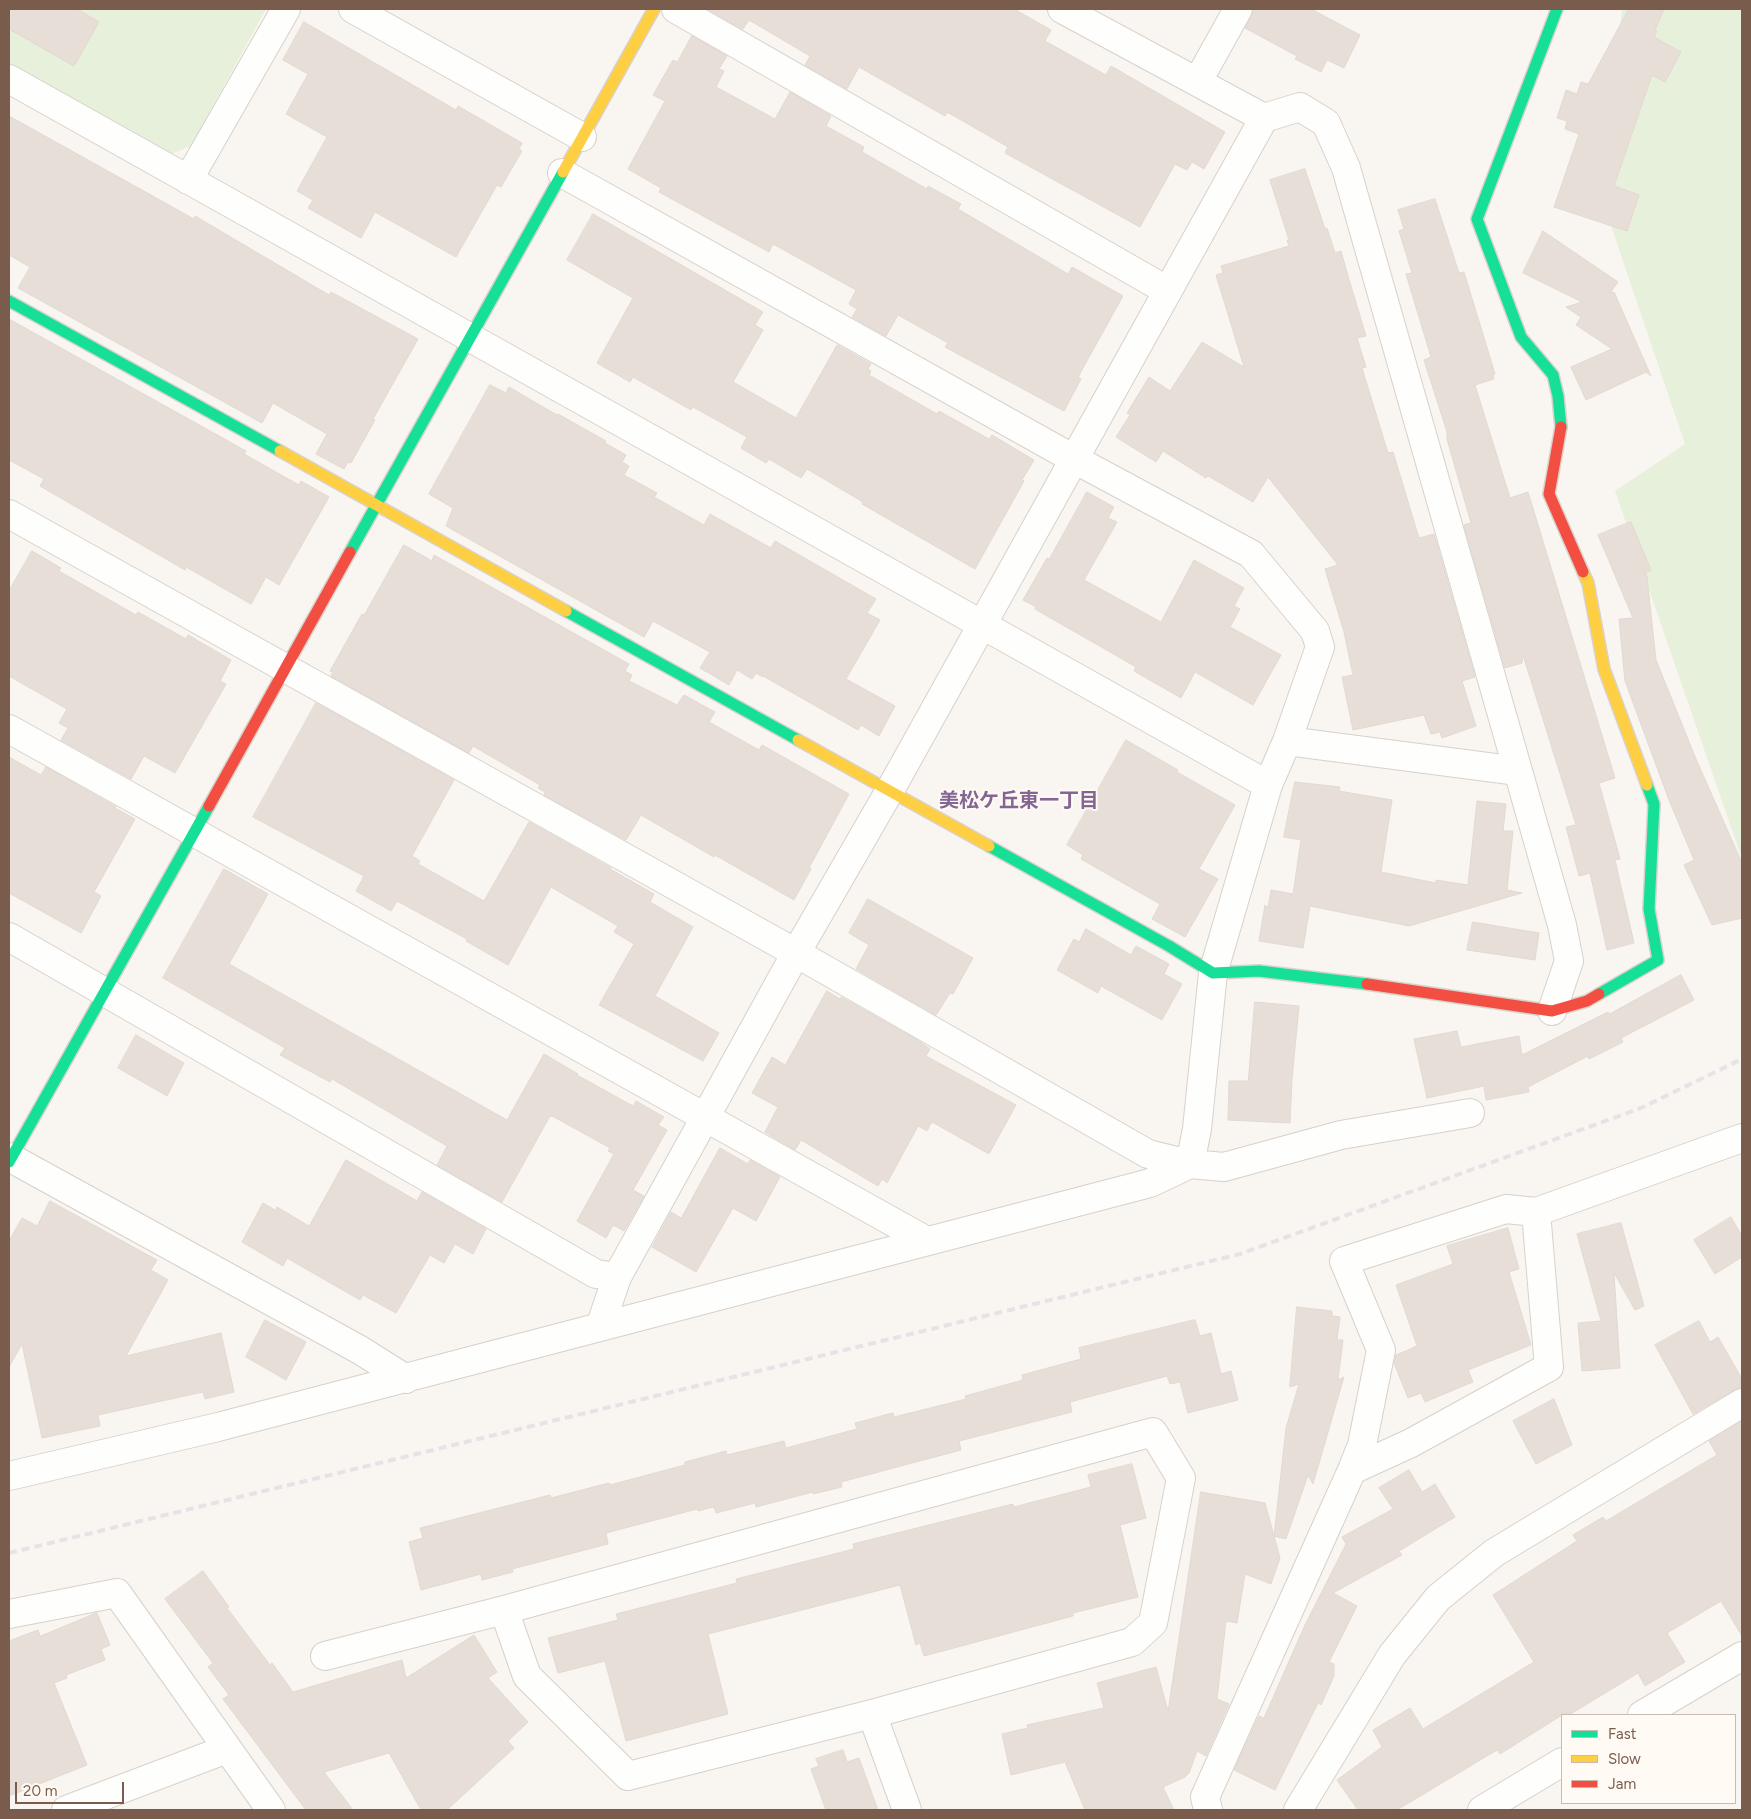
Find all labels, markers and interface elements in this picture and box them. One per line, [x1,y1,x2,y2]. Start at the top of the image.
district label: 美松ケ丘東一丁目 [939,789,1099,813]
legend [1561,1714,1736,1804]
text: Fast [1608,1725,1636,1743]
text: Slow [1608,1750,1641,1768]
scale bar [18,1772,126,1804]
text: Jam [1608,1775,1636,1793]
text: 20 m [23,1782,57,1800]

